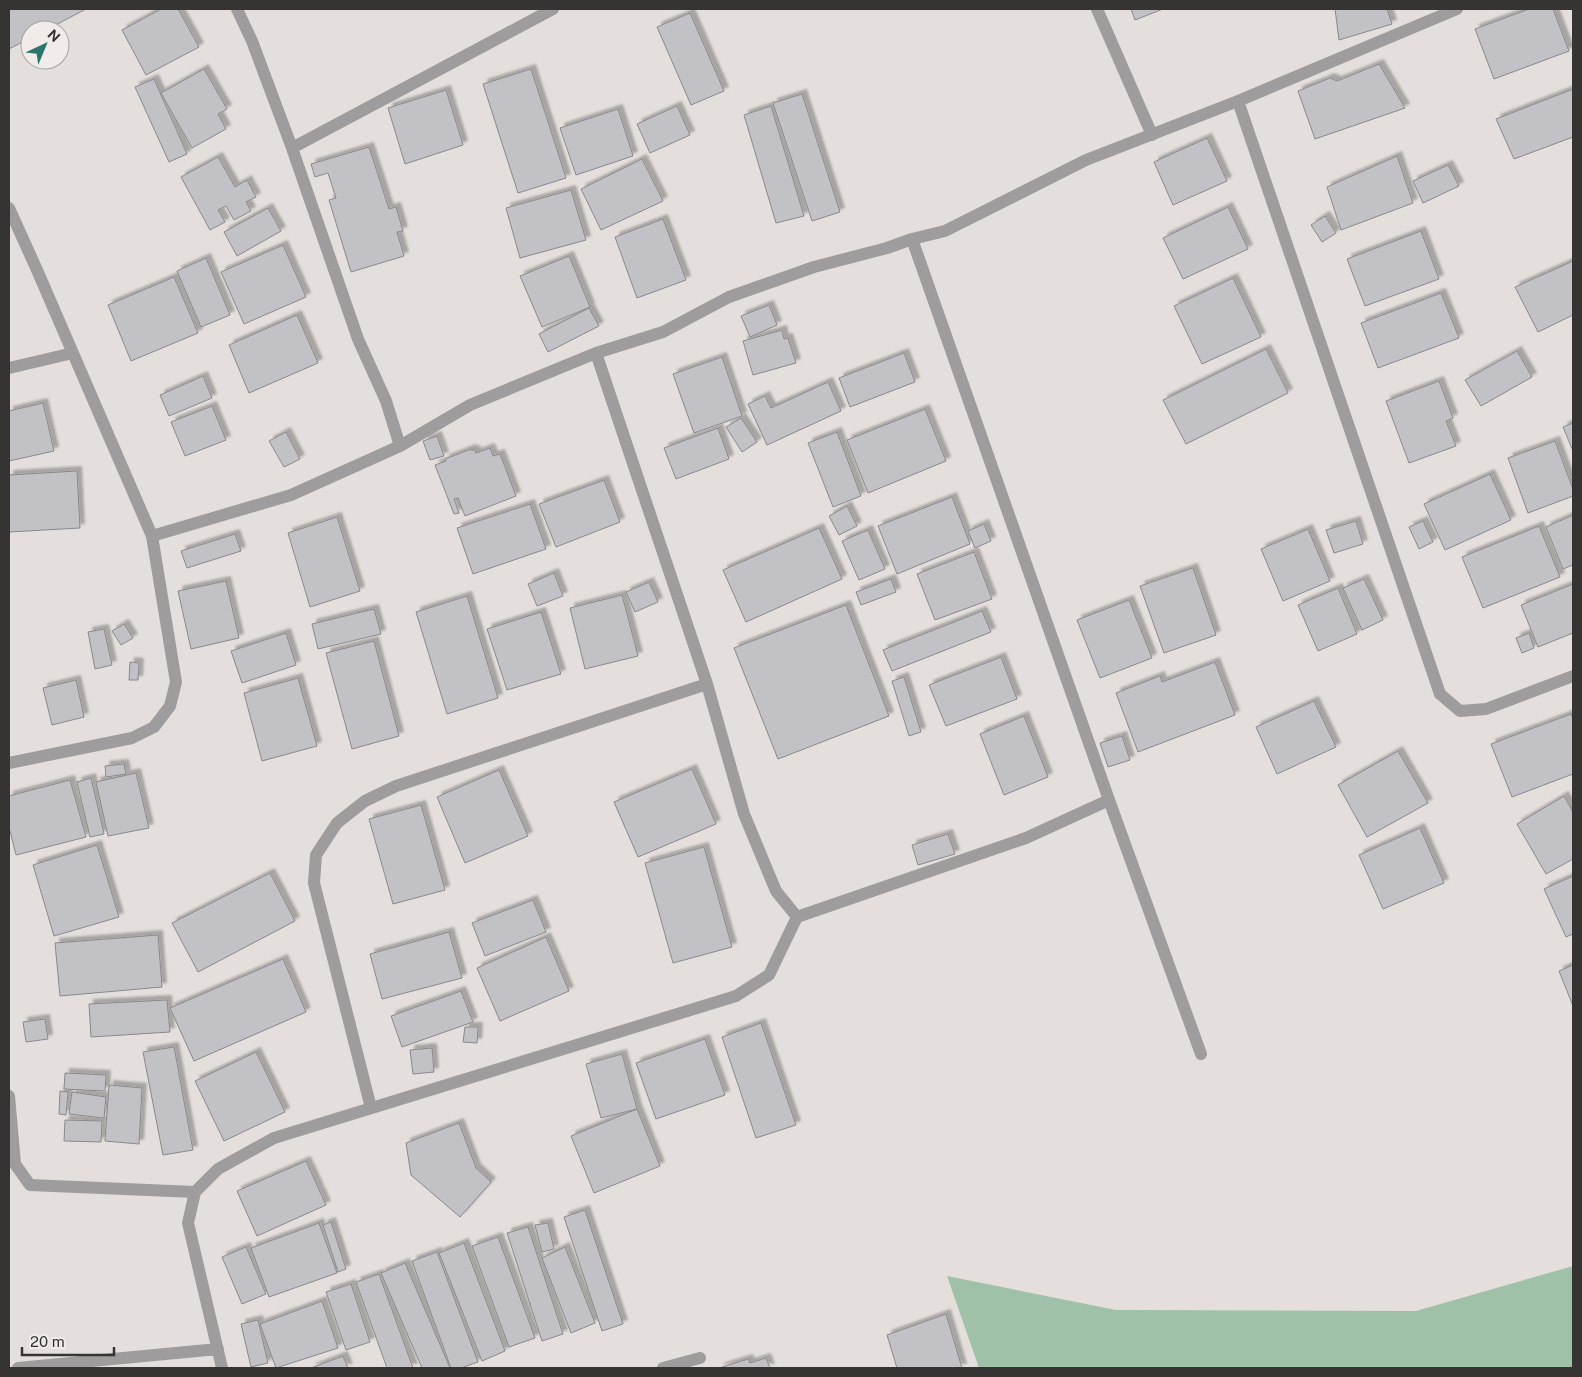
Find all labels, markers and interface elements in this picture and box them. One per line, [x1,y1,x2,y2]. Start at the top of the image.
north arrow [20,20,70,70]
text: N [45,26,64,45]
scale bar [22,1324,115,1356]
text: 20 m [30,1333,65,1350]

